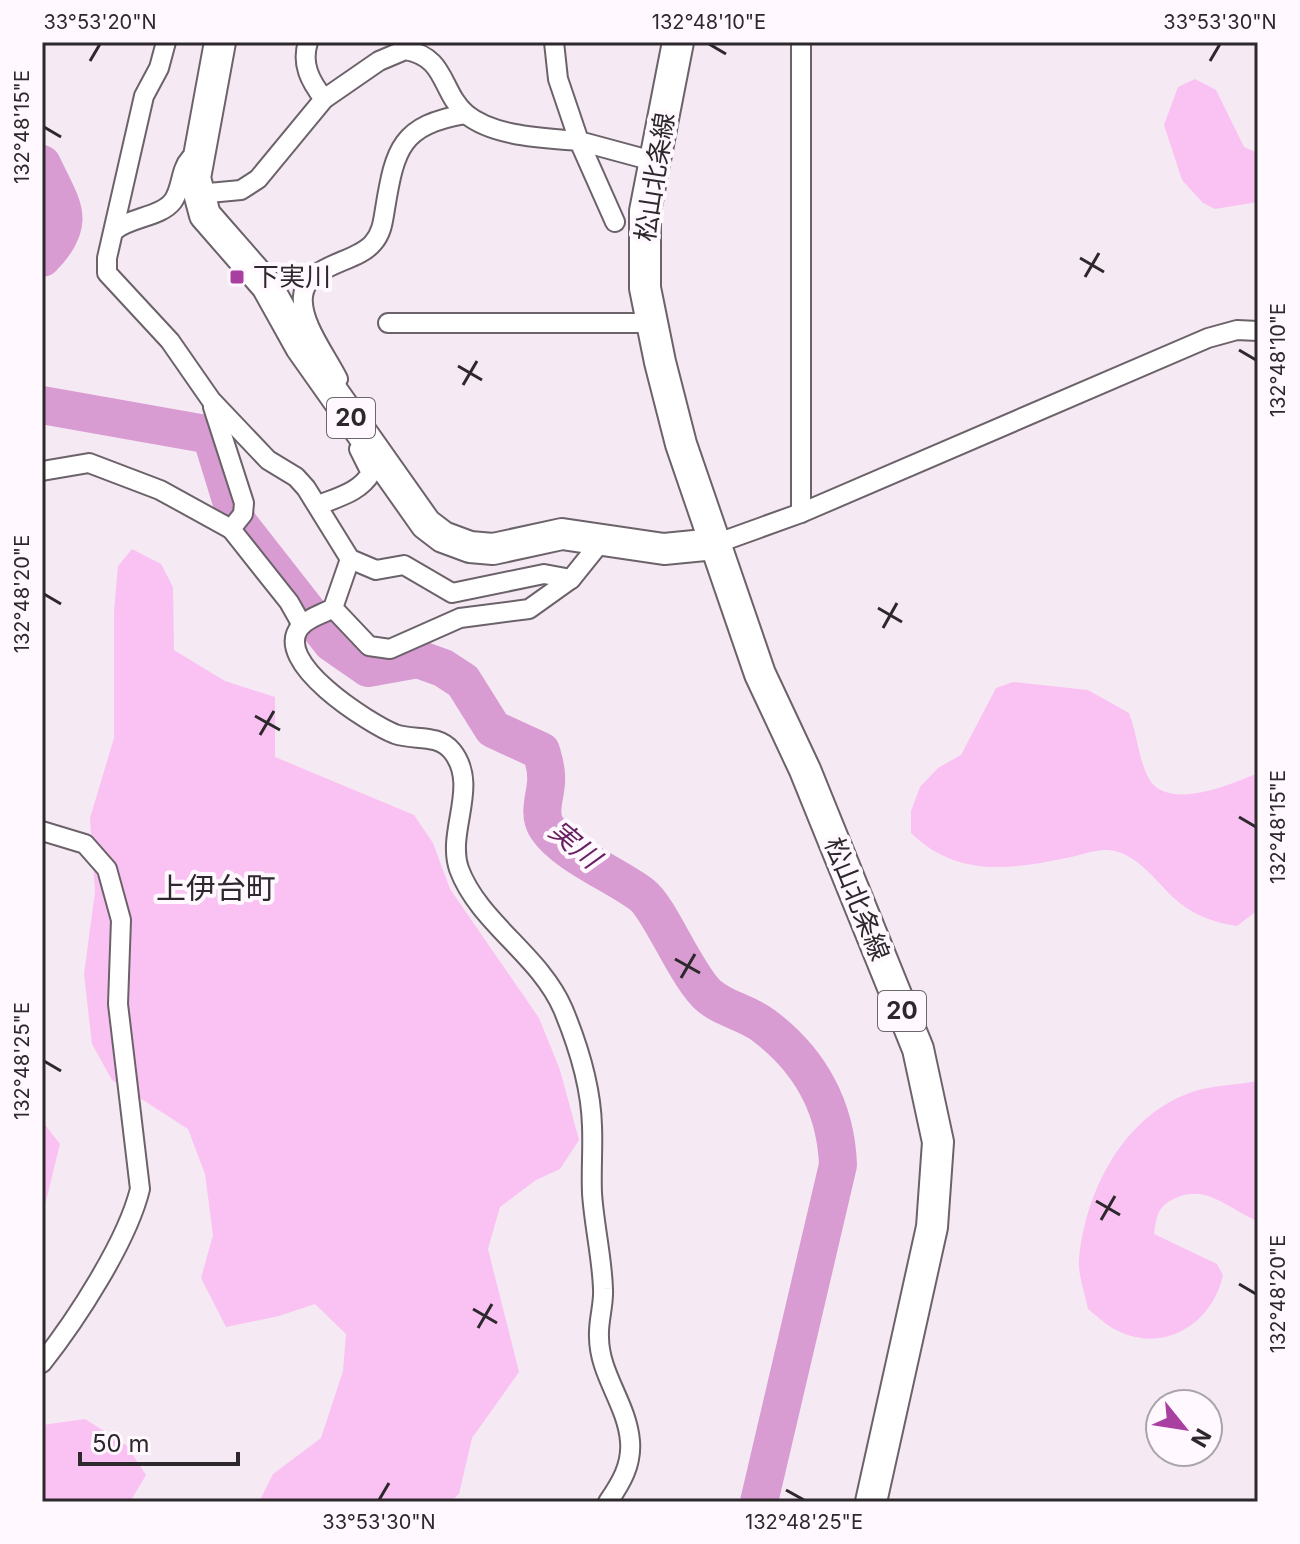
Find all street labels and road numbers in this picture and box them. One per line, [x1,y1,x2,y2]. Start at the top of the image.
street label: 松山北条線 [629,110,680,244]
road number: 20 [327,398,375,438]
street label: 松山北条線 [819,833,896,965]
road number: 20 [878,991,926,1031]

